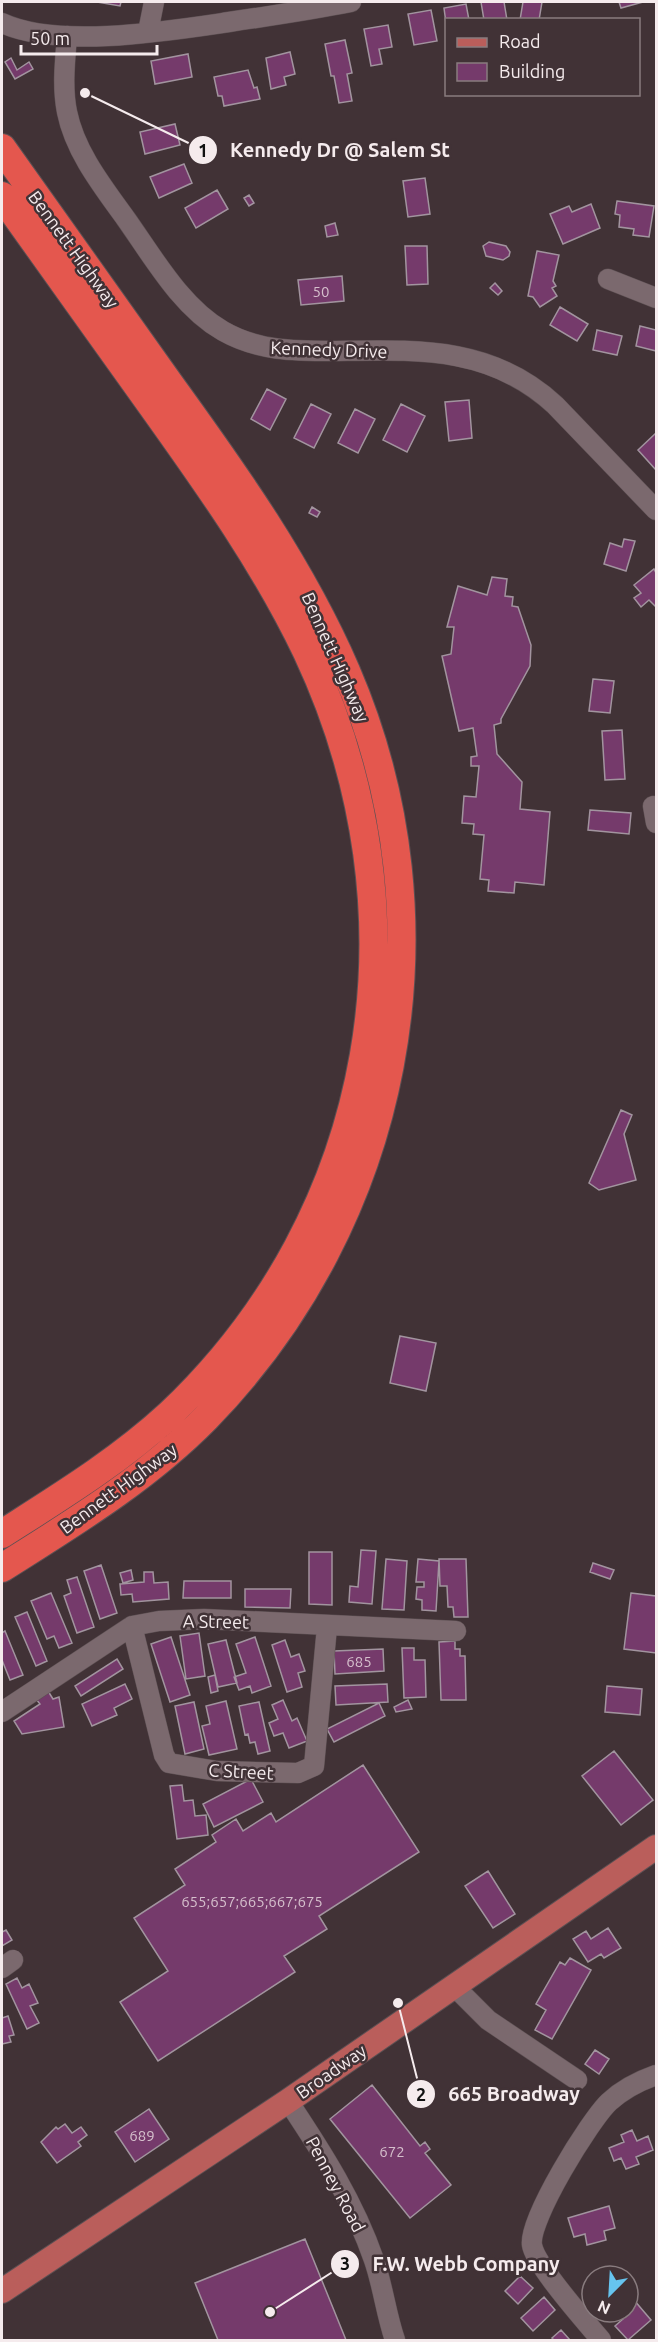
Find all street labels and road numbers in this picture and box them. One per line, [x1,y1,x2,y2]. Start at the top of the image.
street label: Bennett Highway [25,187,123,312]
street label: Kennedy Drive [270,337,388,361]
street label: Bennett Highway [298,589,374,725]
street label: Bennett Highway [56,1439,181,1537]
street label: A Street [183,1610,249,1632]
street label: C Street [208,1759,274,1783]
street label: Broadway [292,2040,370,2102]
street label: Penney Road [302,2133,370,2235]

